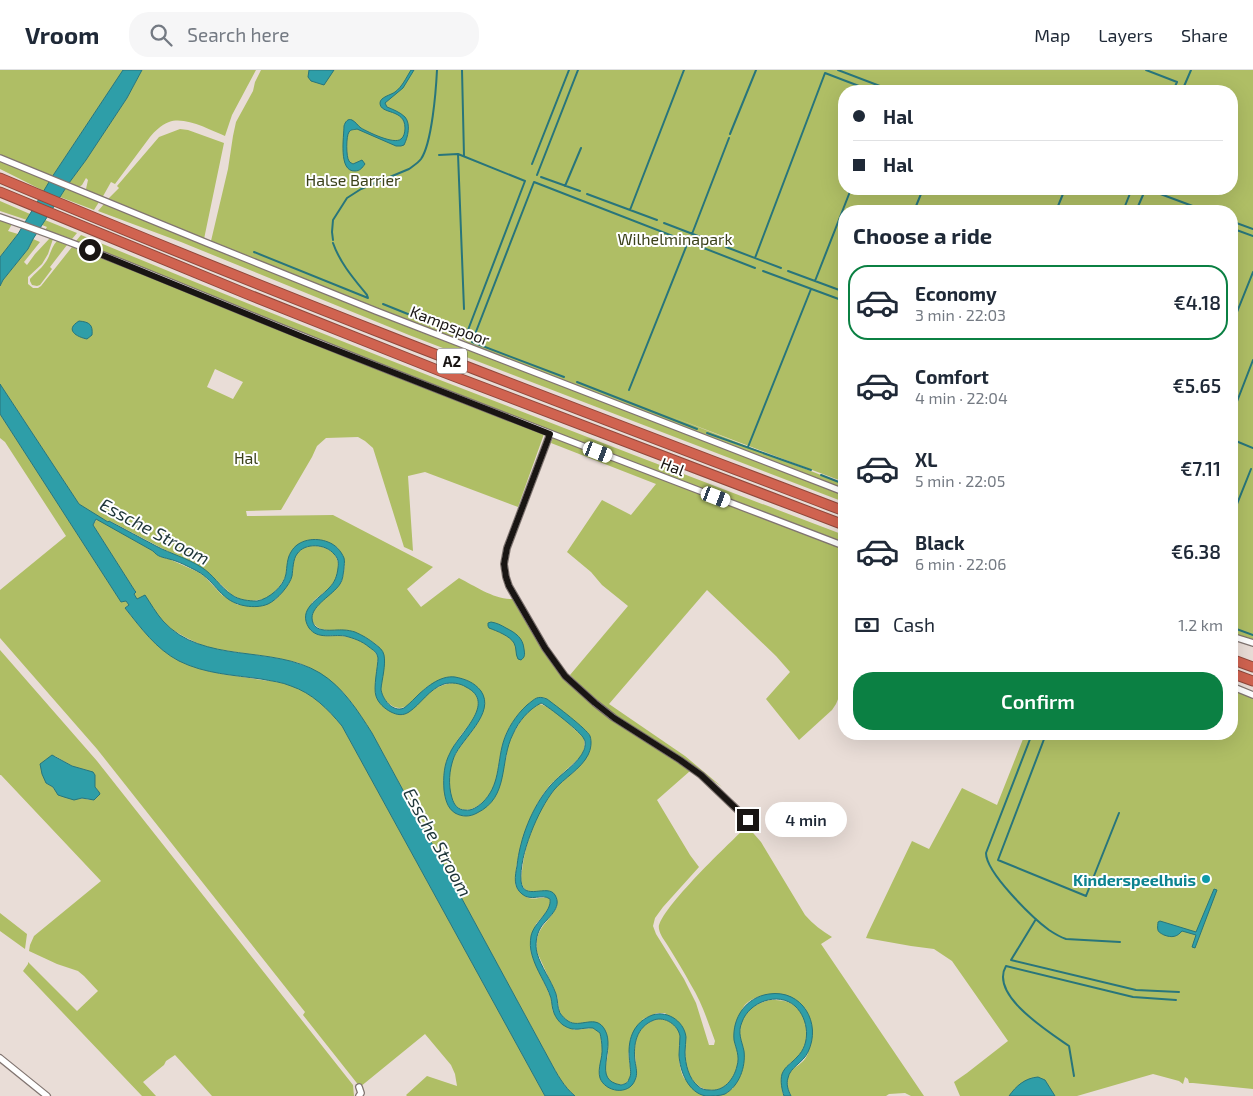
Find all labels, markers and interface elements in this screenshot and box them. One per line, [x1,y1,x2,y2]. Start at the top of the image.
search box [129,12,479,57]
text: Vroom [25,20,99,49]
icon: search [147,21,175,49]
text: Search here [187,23,289,46]
text: Map [1034,24,1070,46]
text: Layers [1098,24,1153,46]
text: Share [1181,24,1228,46]
text: Hal [883,105,913,128]
text: Hal [883,153,913,176]
park label: Halse Barrier [305,170,401,189]
text: Choose a ride [853,222,992,248]
park label: Wilhelminapark [617,229,733,248]
route start [79,239,101,261]
icon: car [855,280,900,325]
text: Economy [915,282,997,305]
text: €4.18 [1174,291,1221,314]
street label: Kampspoor [408,301,493,349]
text: 3 min · 22:03 [915,305,1006,324]
road number: A2 [437,348,467,374]
icon: car [855,363,900,408]
text: Comfort [915,365,989,388]
text: €5.65 [1173,374,1221,397]
text: 4 min · 22:04 [915,388,1008,407]
car [581,440,614,464]
icon: car [855,446,900,491]
park label: Hal [234,448,258,467]
text: XL [915,448,937,471]
street label: Hal [658,453,688,479]
text: €7.11 [1180,457,1221,480]
text: 5 min · 22:05 [915,471,1005,490]
car [699,485,732,509]
water label: Essche Stroom [96,493,214,569]
icon: car [855,529,900,574]
text: Black [915,531,965,554]
text: €6.38 [1171,540,1221,563]
text: 6 min · 22:06 [915,554,1006,573]
icon: cash [853,611,881,639]
text: Cash [893,613,935,636]
text: 1.2 km [1178,615,1223,634]
button: Confirm [853,672,1223,730]
water label: Essche Stroom [399,784,477,900]
callout: 4 min [766,802,848,838]
route end [737,809,759,831]
text: 4 min [785,810,827,829]
place label: Kinderspeelhuis [1073,870,1196,889]
marker: Kinderspeelhuis [1200,873,1212,885]

